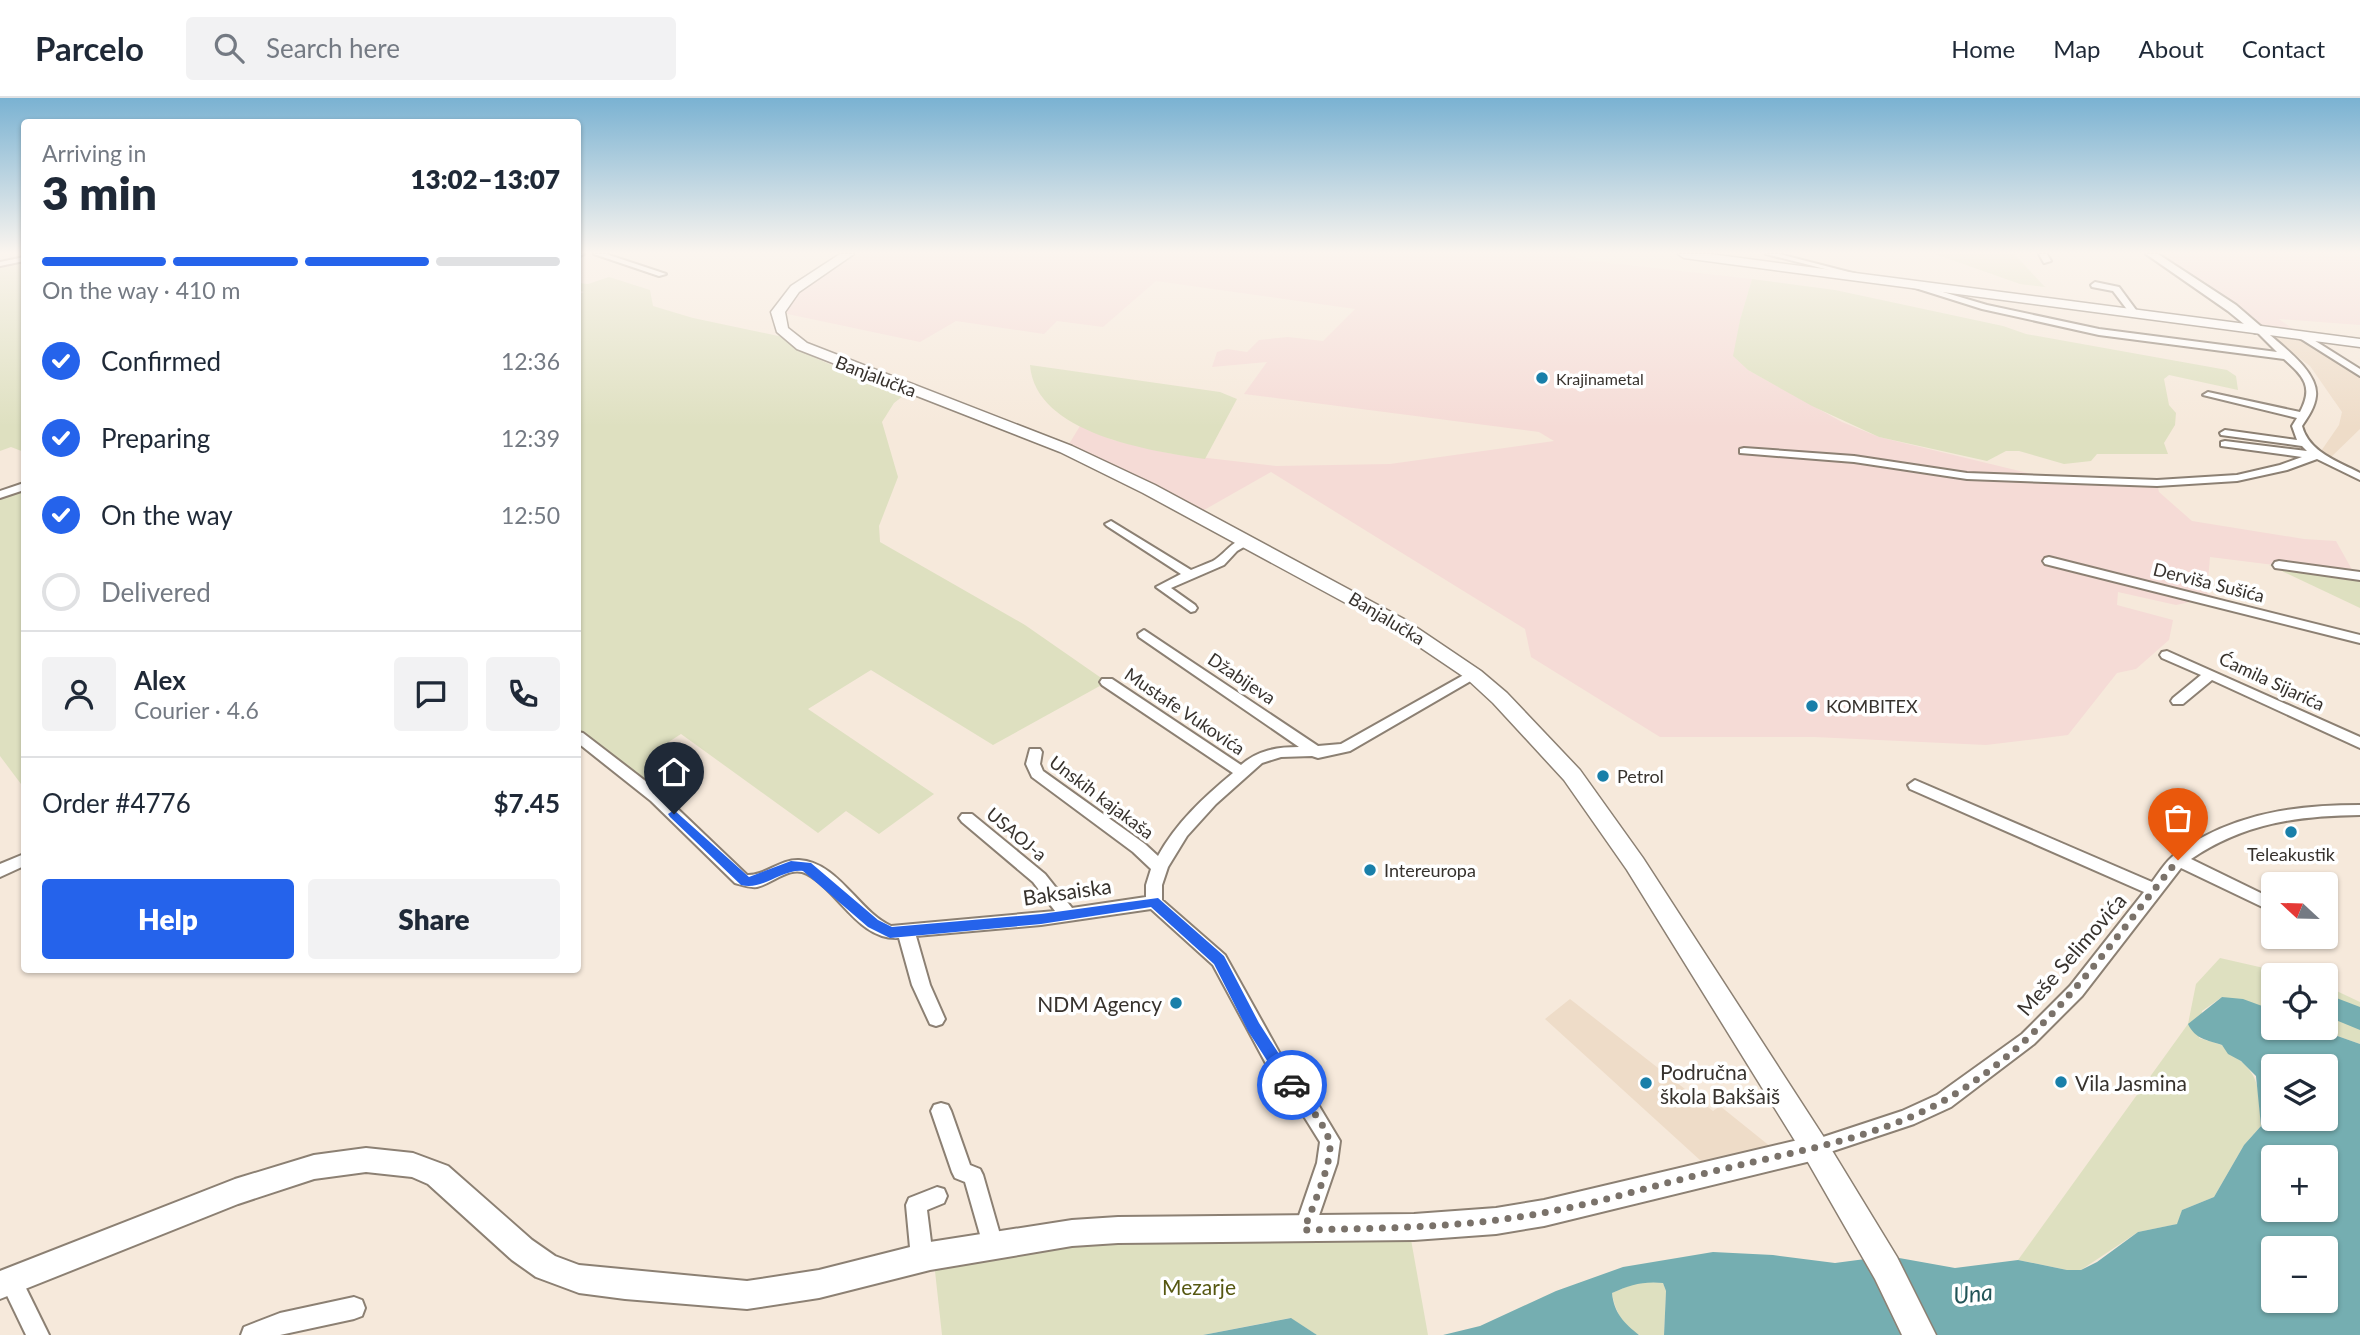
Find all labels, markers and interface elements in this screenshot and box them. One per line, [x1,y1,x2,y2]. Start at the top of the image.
search box [186,17,676,80]
text: Parcelo [35,28,144,68]
icon: search [210,29,248,67]
text: Search here [266,32,400,64]
text: Home [1951,34,2015,63]
text: Map [2053,34,2101,63]
text: About [2139,34,2204,63]
text: Contact [2242,34,2325,63]
text: Arriving in [42,139,146,167]
text: 13:02–13:07 [410,163,560,195]
text: 3 min [42,165,157,220]
text: On the way · 410 m [42,276,241,304]
icon: check [42,342,80,380]
text: Confirmed [101,345,221,377]
text: 12:36 [501,347,560,375]
street label: Banjalučka [833,351,919,401]
place label: Krajinametal [1556,369,1644,388]
marker: Krajinametal [1534,370,1550,386]
icon: check [42,419,80,457]
text: Preparing [101,422,210,454]
text: 12:39 [501,424,560,452]
icon: check [42,496,80,534]
text: On the way [101,499,233,531]
text: 12:50 [501,501,560,529]
street label: Derviša Sušića [2151,558,2267,606]
text: Delivered [101,576,211,608]
street label: Banjalučka [1345,587,1429,649]
street label: Džabijeva [1204,647,1280,709]
street label: Ćamila Sijarića [2216,647,2328,715]
button: person [42,657,116,731]
button: chat [394,657,468,731]
button: phone [486,657,560,731]
street label: Mustafe Vukovića [1121,663,1249,759]
text: Alex [134,664,186,696]
place label: KOMBITEX [1826,695,1918,717]
text: Courier · 4.6 [134,696,259,724]
marker: KOMBITEX [1804,698,1820,714]
pin [644,742,704,814]
street label: Unskih kajakaša [1045,751,1159,843]
icon: home [655,753,693,791]
place label: Petrol [1617,765,1664,787]
marker: Petrol [1595,768,1611,784]
text: Order #4776 [42,787,191,819]
text: $7.45 [494,787,560,819]
pin [2148,788,2208,860]
icon: bag [2159,799,2197,837]
street label: USAOJ-a [982,803,1052,865]
marker: Teleakustik [2283,824,2299,840]
place label: Teleakustik [2247,843,2336,865]
place label: Intereuropa [1384,859,1476,881]
marker: Intereuropa [1362,862,1378,878]
street label: Baksaiska [1021,872,1113,910]
north arrow [2261,872,2338,948]
map controls [2261,872,2338,1313]
button: Help [42,879,294,959]
button: Share [308,879,560,959]
street label: Meše Selimovića [2011,888,2131,1020]
button: locate [2261,963,2338,1040]
place label: NDM Agency [1037,991,1162,1016]
marker: NDM Agency [1168,995,1184,1011]
courier [1257,1050,1327,1120]
button: layers [2261,1054,2338,1131]
place label: Područna škola Bakšaiš [1660,1059,1780,1108]
icon: car [1273,1066,1311,1104]
place label: Vila Jasmina [2075,1070,2187,1095]
marker: Vila Jasmina [2053,1074,2069,1090]
marker: Područna škola Bakšaiš [1638,1075,1654,1091]
button: + [2261,1145,2338,1222]
button: − [2261,1236,2338,1313]
park label: Mezarje [1162,1274,1236,1299]
water label: Una [1952,1277,1994,1309]

